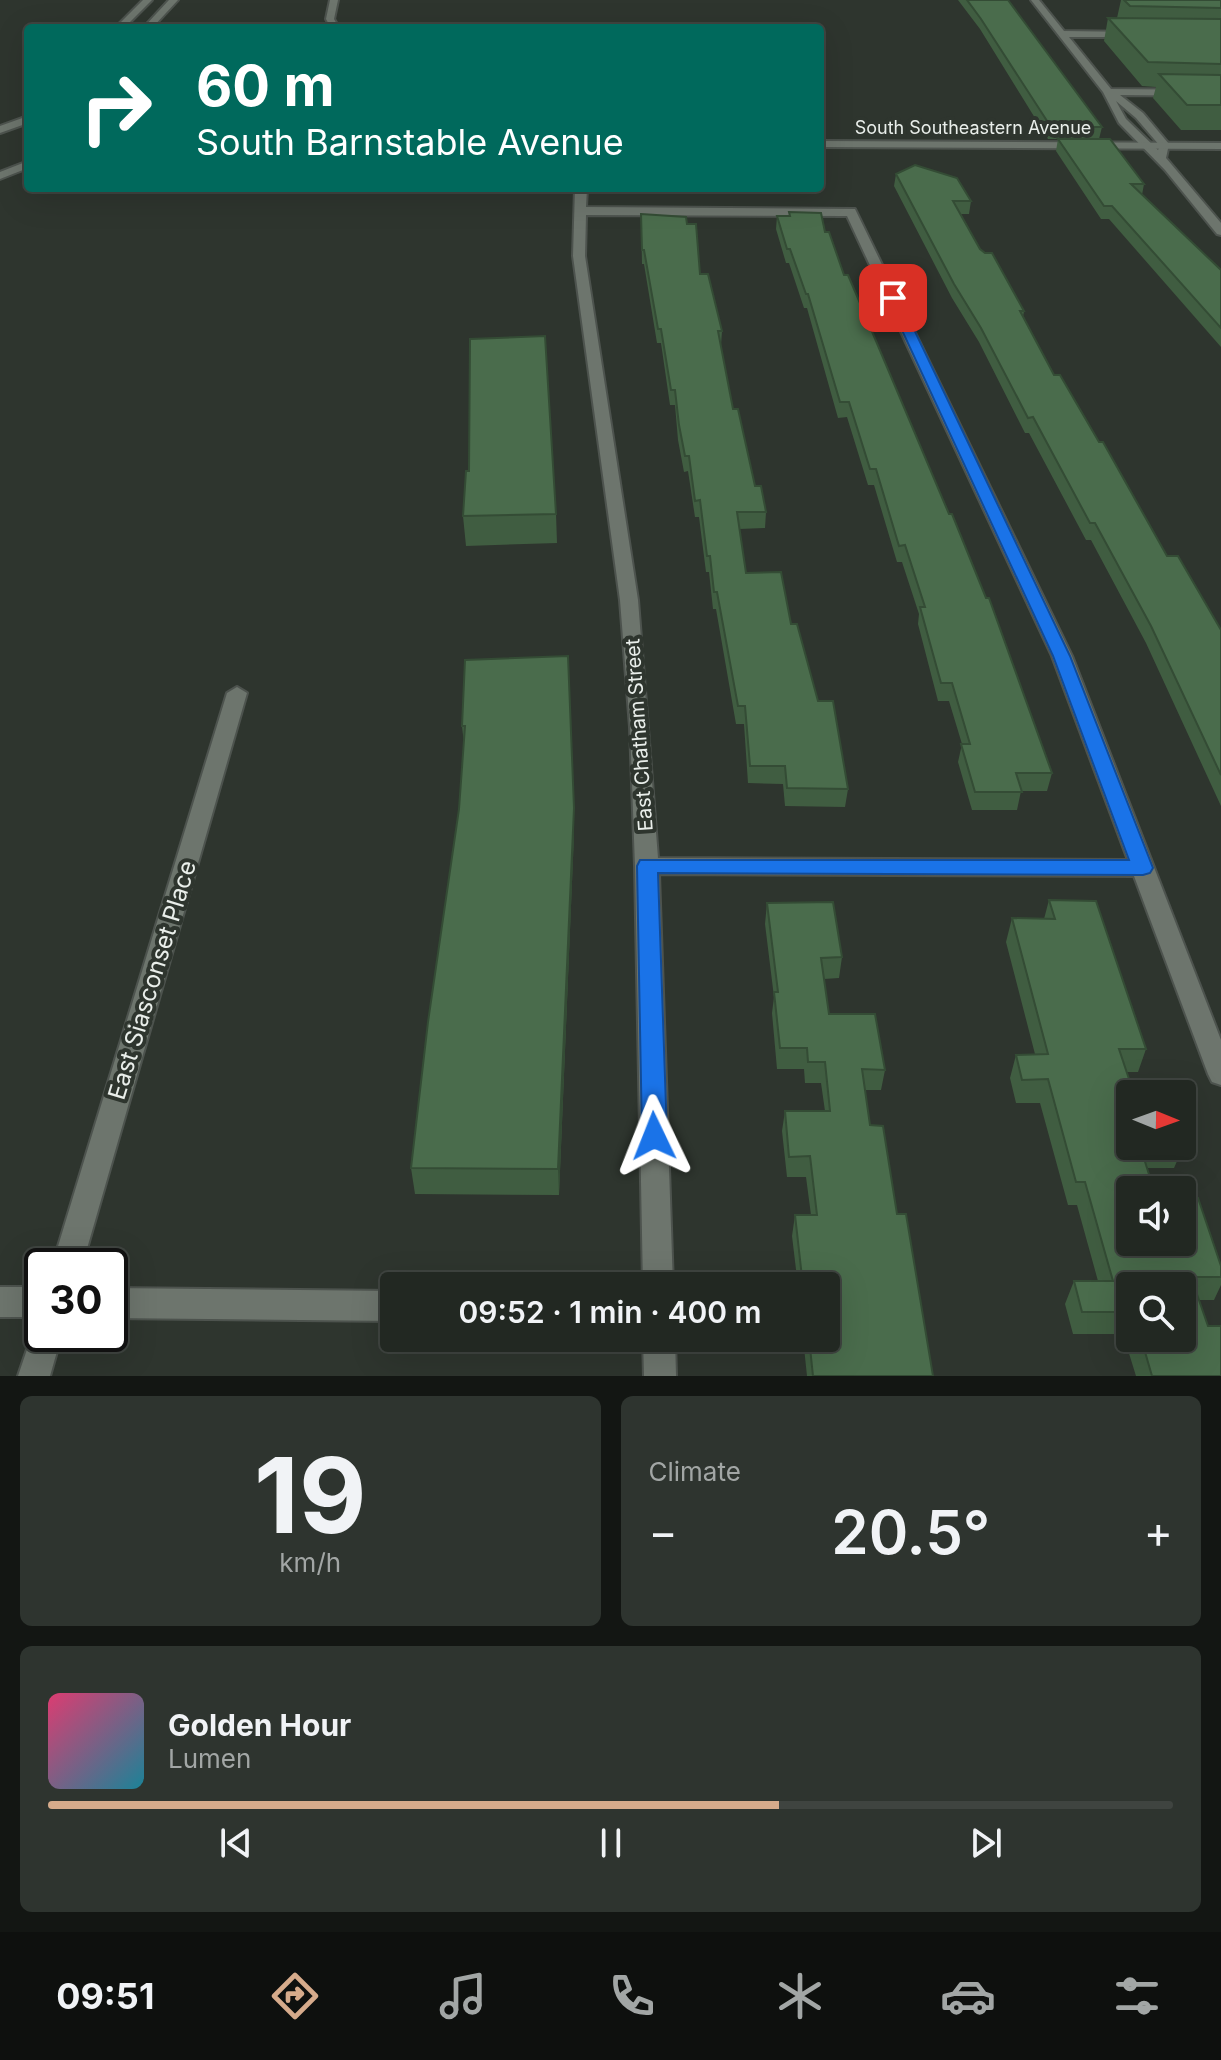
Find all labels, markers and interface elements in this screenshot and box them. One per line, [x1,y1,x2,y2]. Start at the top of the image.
text: 60 m [196,52,335,120]
icon: right [64,56,168,160]
street label: South Southeastern Avenue [855,117,1091,138]
text: South Barnstable Avenue [196,120,624,164]
pin [859,264,927,332]
icon: arrive [871,276,915,320]
street label: East Chatham Street [620,638,658,832]
street label: East Siasconset Place [102,857,202,1103]
north arrow [1116,1080,1196,1160]
map controls [1116,1080,1196,1352]
position arrow [612,1094,696,1178]
button: sound [1116,1176,1196,1256]
speed limit sign: 30 [24,1248,128,1352]
button: search [1116,1272,1196,1352]
text: 09:52 · 1 min · 400 m [458,1294,762,1330]
text: 19 [254,1432,366,1558]
text: Climate [649,1456,741,1487]
text: 20.5° [831,1496,990,1568]
text: − [649,1505,678,1559]
text: + [1144,1505,1173,1559]
text: km/h [279,1547,341,1578]
text: Golden Hour [168,1707,351,1743]
text: Lumen [168,1743,251,1774]
icon: previous [214,1821,258,1865]
icon: pause [589,1821,633,1865]
icon: next [964,1821,1008,1865]
icon: directions [267,1968,323,2024]
icon: music [435,1968,491,2024]
icon: phone [604,1968,660,2024]
icon: climate [772,1968,828,2024]
icon: car [940,1968,996,2024]
icon: filters [1109,1968,1165,2024]
text: 09:51 [56,1974,154,2018]

